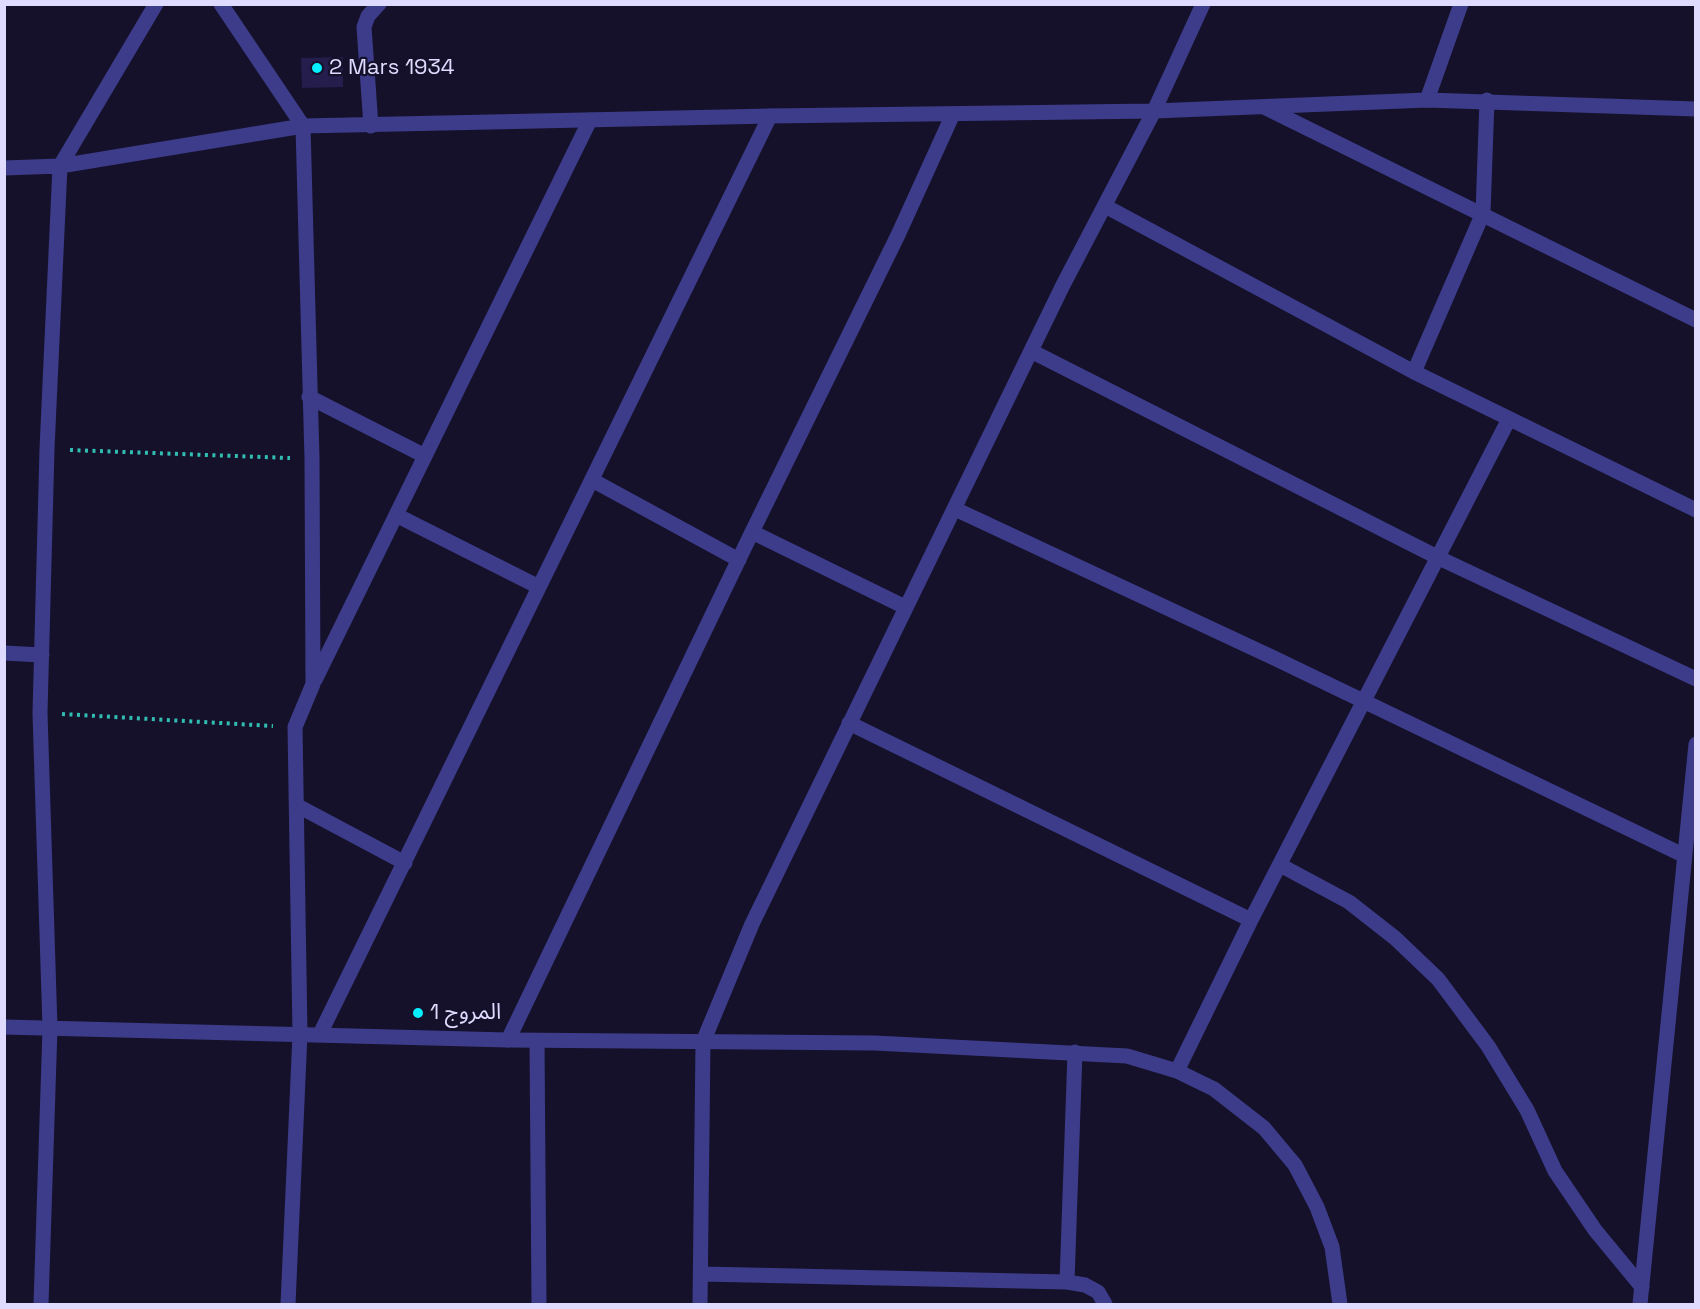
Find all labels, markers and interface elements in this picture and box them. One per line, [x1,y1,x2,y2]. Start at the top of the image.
place label: 2 Mars 1934 [329,55,455,81]
marker: 2 Mars 1934 [310,61,324,75]
place label: المروج 1 [430,1000,501,1026]
marker: المروج 1 [411,1006,425,1020]

